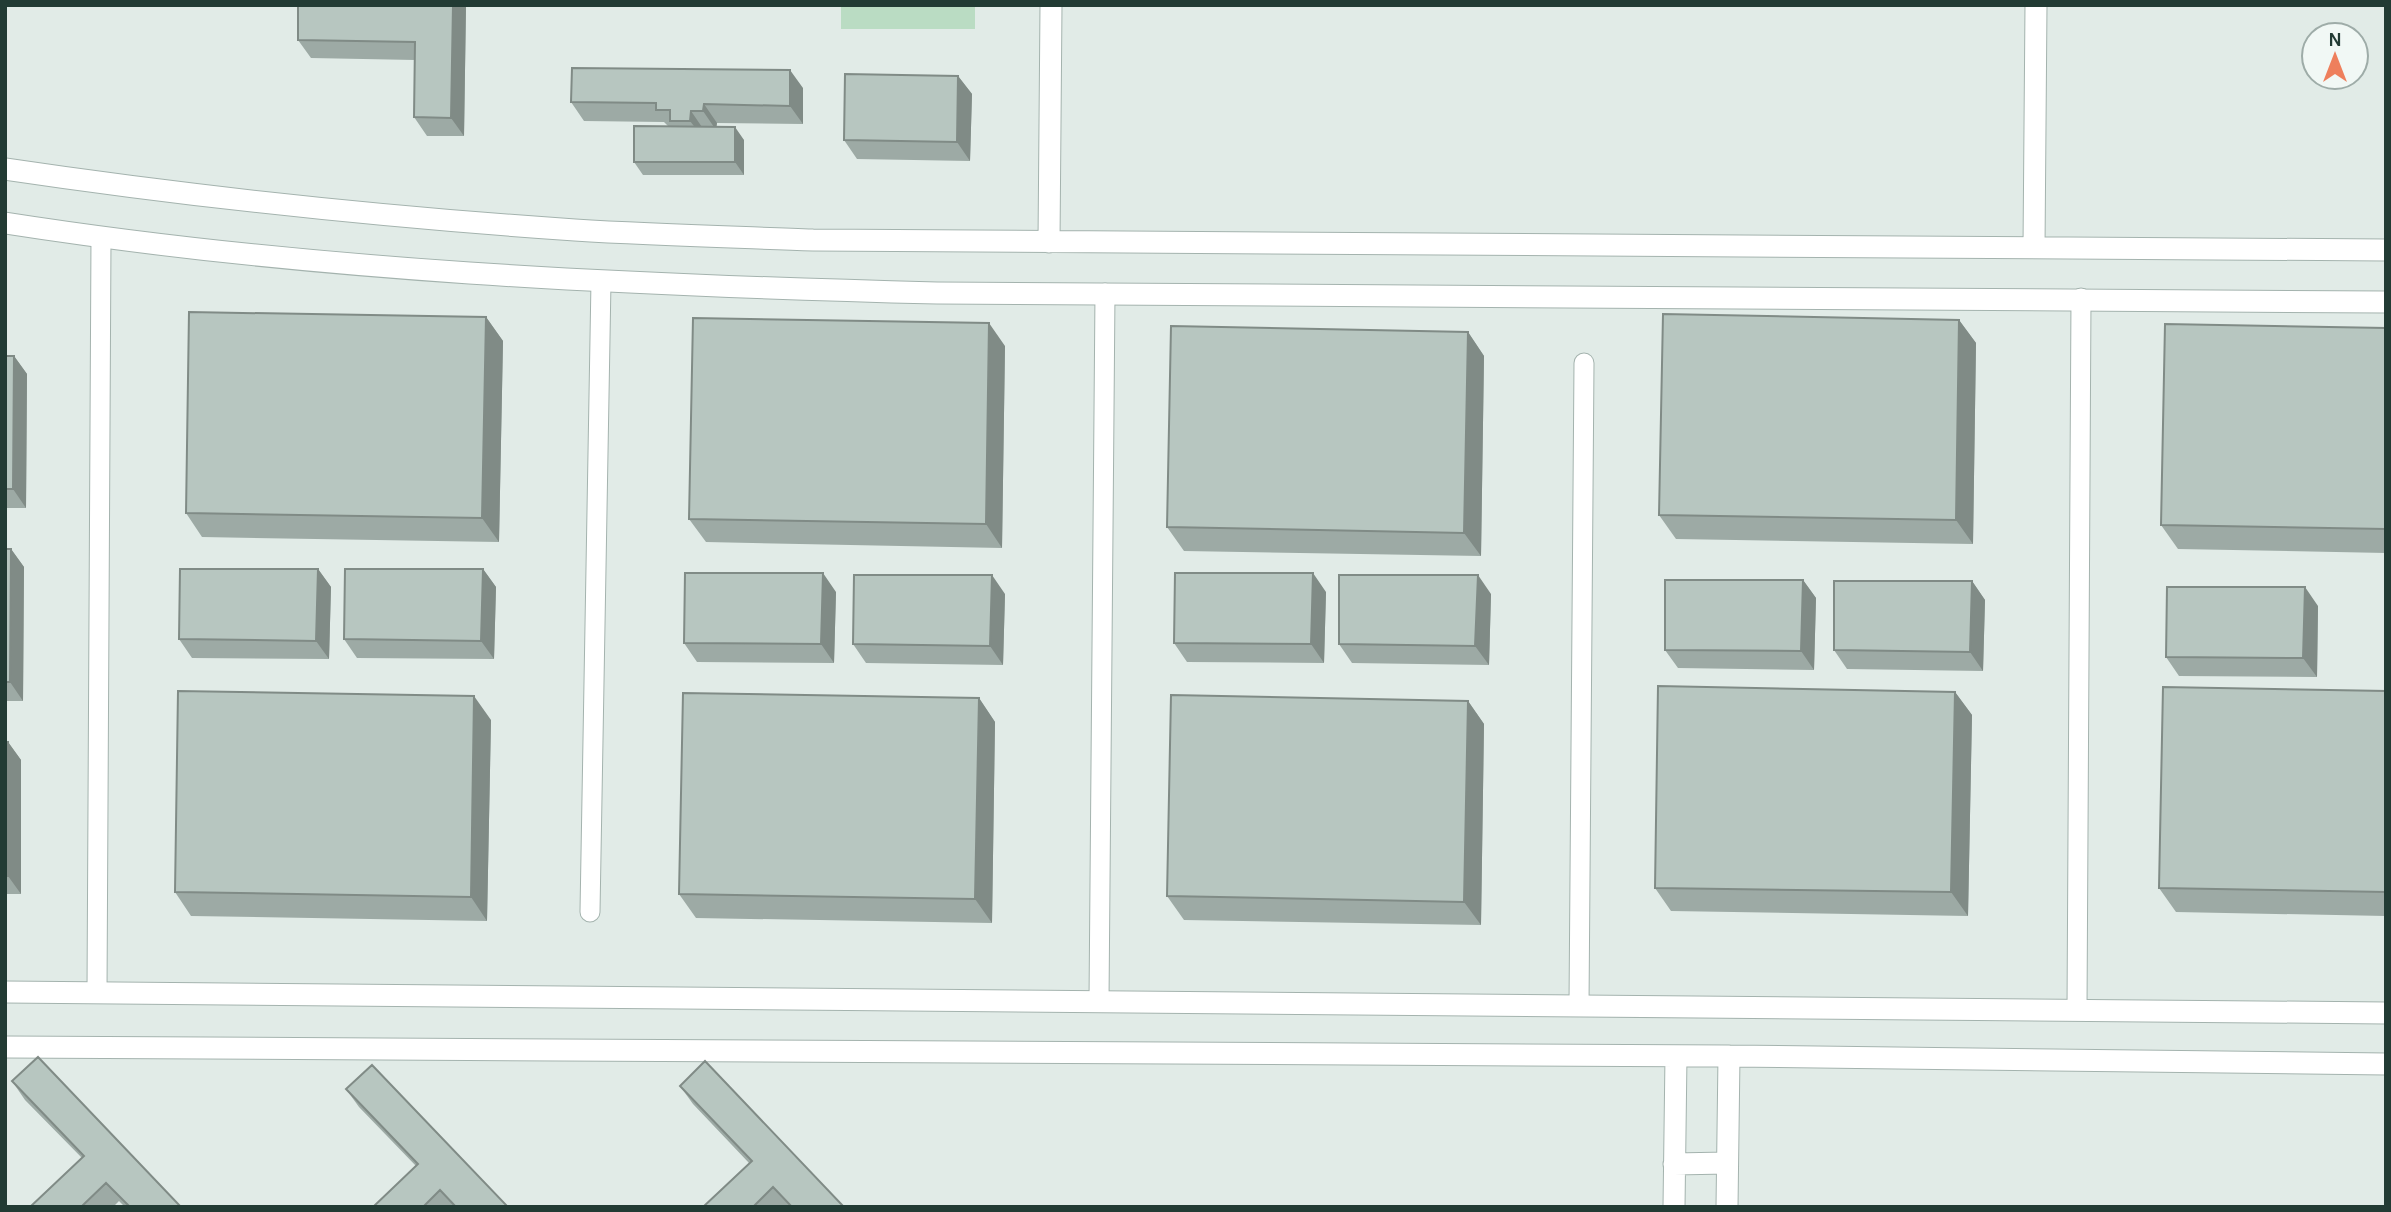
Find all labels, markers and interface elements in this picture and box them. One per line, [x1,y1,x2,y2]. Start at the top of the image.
north arrow [2300,21,2370,91]
text: N [2328,29,2342,51]

